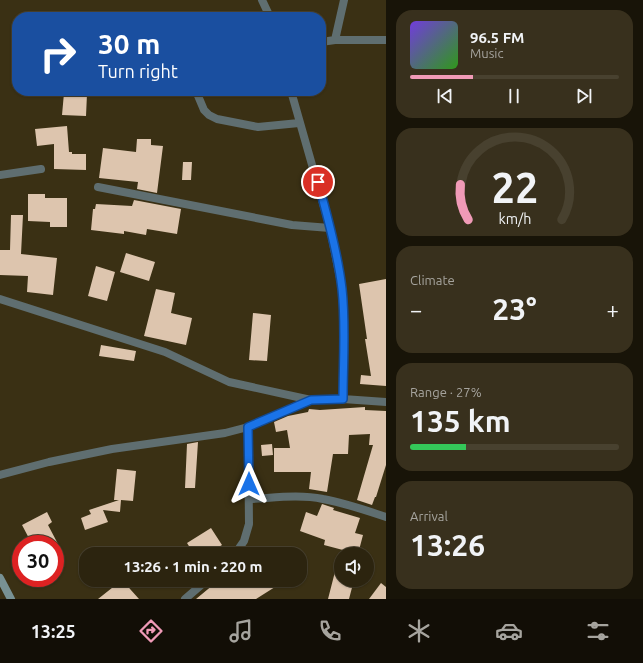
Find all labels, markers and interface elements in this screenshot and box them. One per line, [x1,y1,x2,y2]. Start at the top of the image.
icon: right [32,28,84,80]
text: 30 m [98,28,160,59]
text: 96.5 FM [470,29,524,46]
text: Music [470,46,504,60]
text: Turn right [98,61,178,81]
icon: previous [434,85,456,107]
icon: pause [503,85,525,107]
icon: next [573,85,595,107]
text: 22 [491,163,538,210]
pin [301,165,335,199]
icon: arrive [307,171,329,193]
text: km/h [498,210,531,226]
text: Climate [410,273,455,287]
text: 23° [492,292,537,326]
text: − [410,297,422,322]
text: + [607,297,619,322]
text: Range · 27% [410,385,482,399]
text: 135 km [410,404,511,438]
position arrow [228,463,270,505]
text: Arrival [410,509,448,523]
text: 13:26 [410,528,485,562]
speed limit sign: 30 [12,535,64,587]
map controls [334,547,374,587]
button: sound [334,547,374,587]
text: 13:26 · 1 min · 220 m [124,558,262,575]
icon: directions [137,617,165,645]
icon: music [227,617,255,645]
icon: phone [316,617,344,645]
icon: climate [405,617,433,645]
icon: car [495,617,523,645]
icon: filters [584,617,612,645]
text: 13:25 [31,621,76,641]

